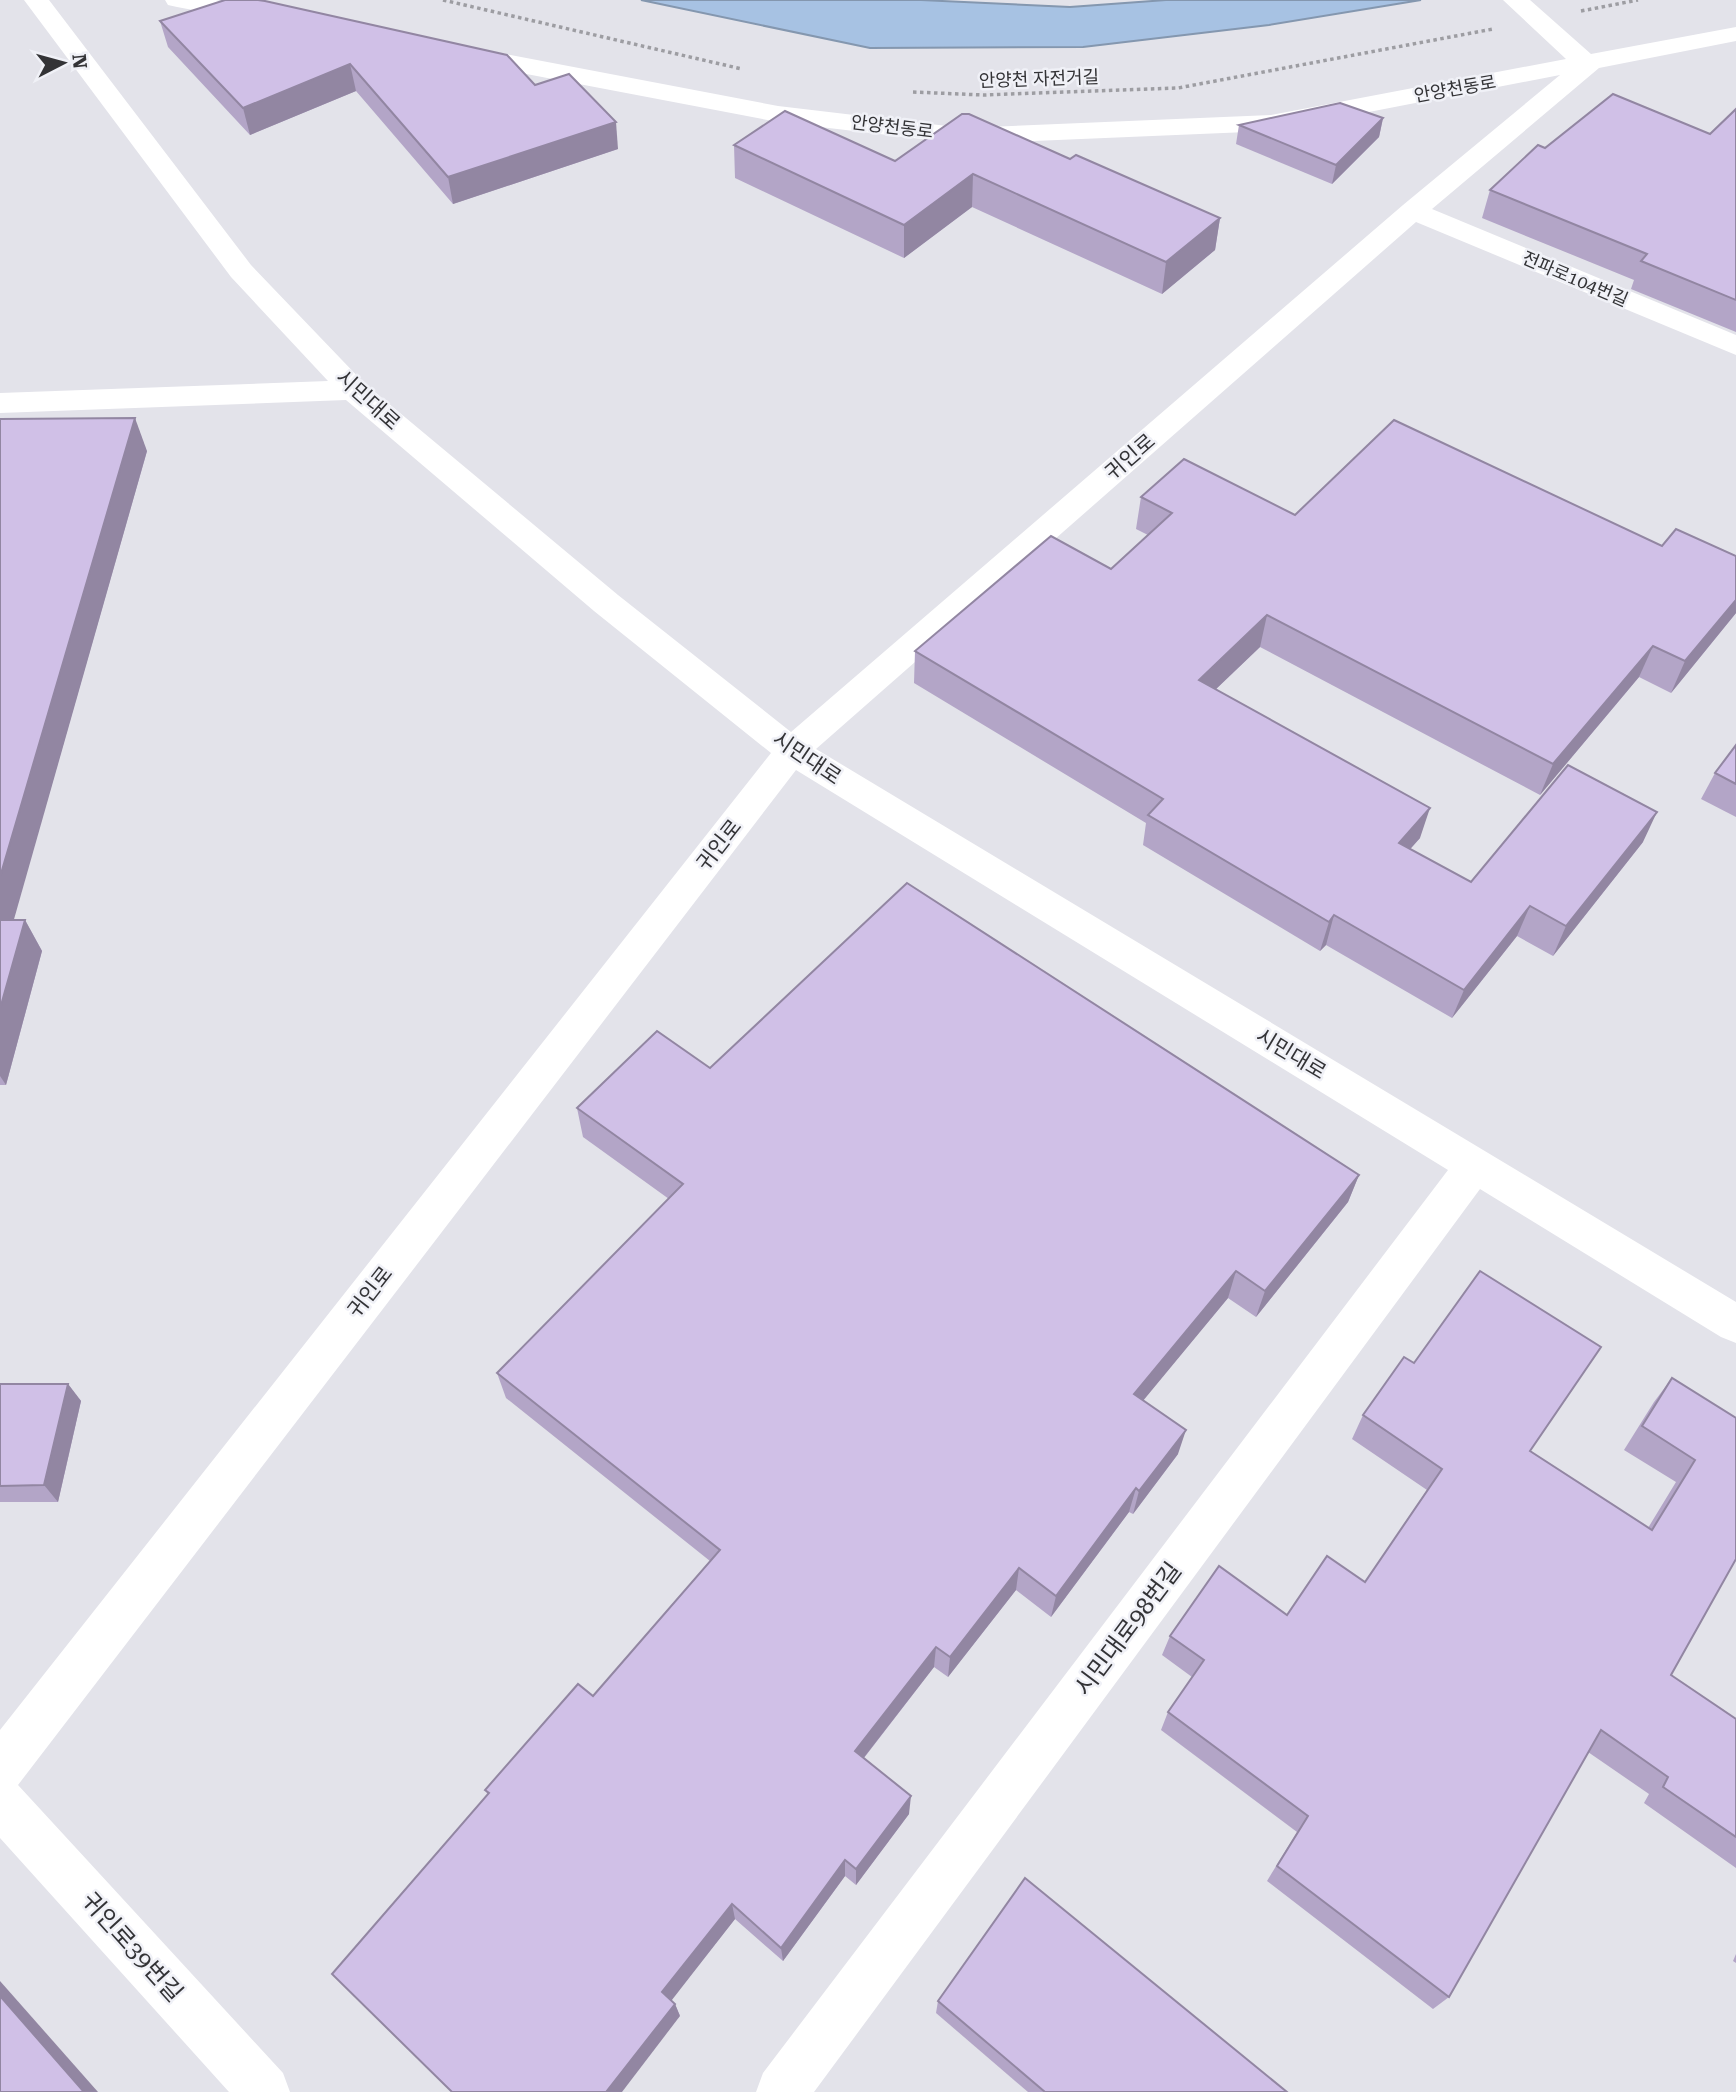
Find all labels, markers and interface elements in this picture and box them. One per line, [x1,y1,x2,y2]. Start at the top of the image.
north arrow [28,28,98,98]
text: N [67,53,92,70]
street label: 안양천 자전거길 [978,66,1100,91]
street label: 안양천동로 [1412,71,1498,106]
street label: 안양천동로 [850,111,934,142]
street label: 전파로104번길 [1519,247,1631,310]
street label: 시민대로 [331,365,405,435]
street label: 귀인로 [1100,429,1160,485]
street label: 시민대로 [768,726,846,790]
street label: 귀인로 [692,815,746,875]
street label: 시민대로 [1252,1024,1330,1084]
street label: 귀인로 [343,1262,397,1322]
street label: 시민대로98번길 [1069,1557,1187,1701]
street label: 귀인로39번길 [76,1887,188,2007]

